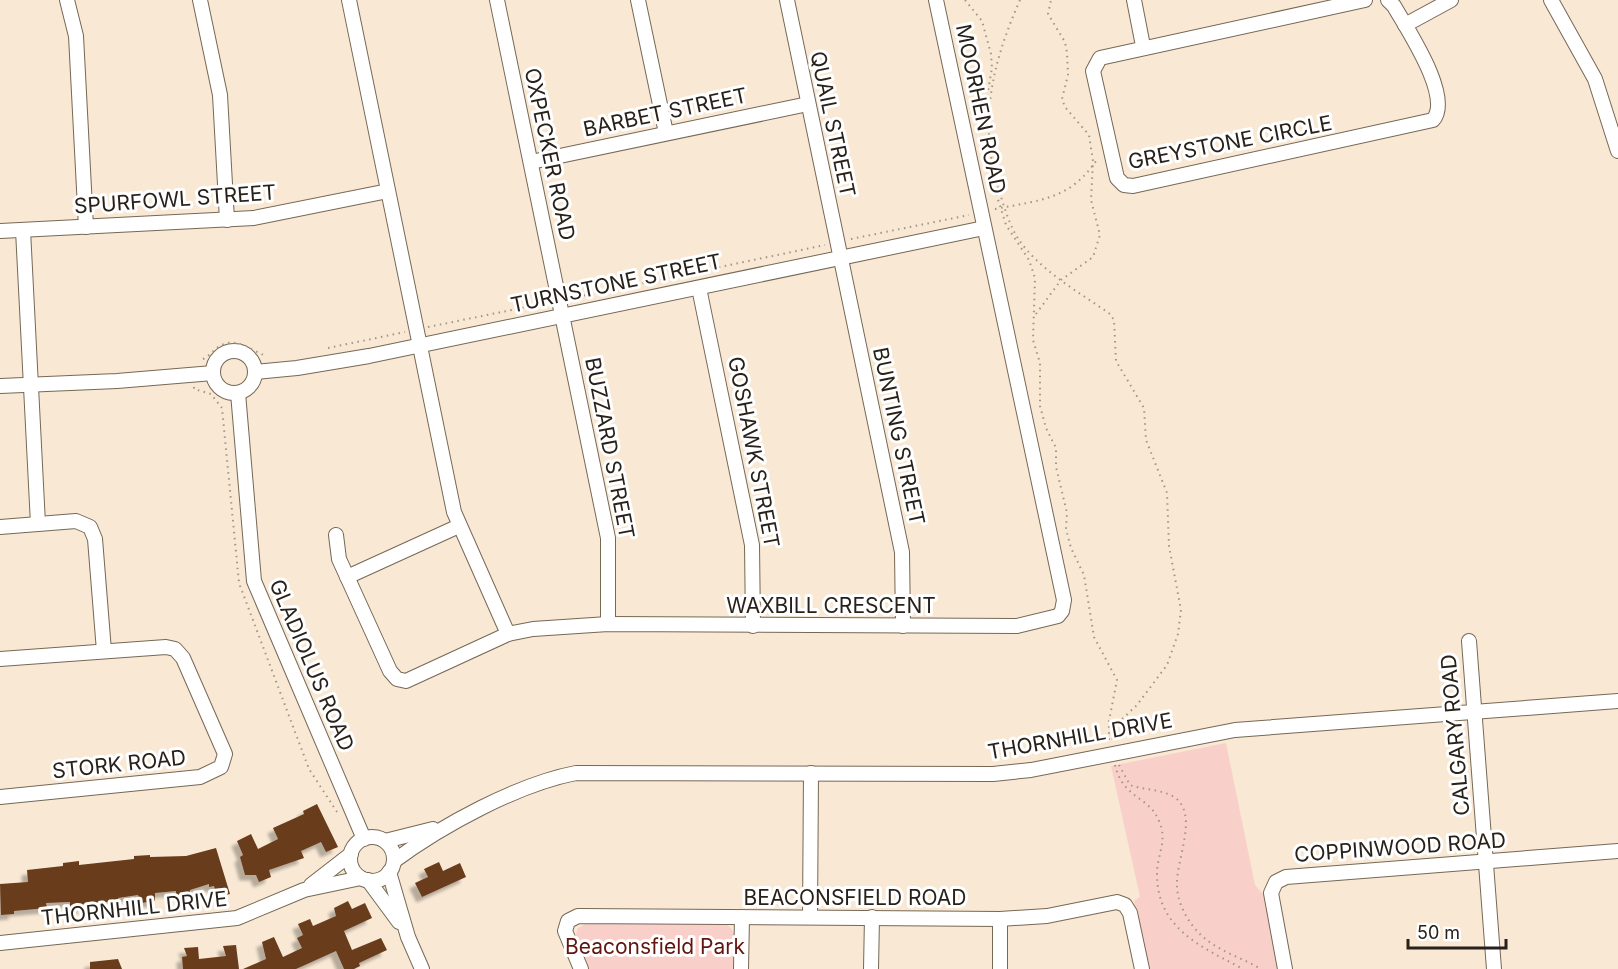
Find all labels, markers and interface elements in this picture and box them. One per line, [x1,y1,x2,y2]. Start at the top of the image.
street label: MOORHEN ROAD [951,22,1011,196]
street label: QUAIL STREET [805,49,861,199]
street label: OXPECKER ROAD [520,65,580,243]
street label: BARBET STREET [581,82,749,142]
street label: GREYSTONE CIRCLE [1126,110,1334,174]
street label: SPURFOWL STREET [73,179,277,219]
street label: TURNSTONE STREET [508,248,724,318]
street label: BUNTING STREET [868,345,930,527]
street label: GOSHAWK STREET [723,354,785,550]
street label: BUZZARD STREET [580,355,640,541]
street label: GLADIOLUS ROAD [264,575,360,755]
street label: WAXBILL CRESCENT [726,593,936,618]
street label: CALGARY ROAD [1435,653,1475,817]
street label: THORNHILL DRIVE [986,707,1174,765]
street label: STORK ROAD [51,745,187,783]
street label: COPPINWOOD ROAD [1293,827,1507,867]
street label: BEACONSFIELD ROAD [744,885,966,910]
street label: THORNHILL DRIVE [40,886,228,930]
scale bar [1408,912,1506,950]
text: 50 m [1417,922,1460,943]
park label: Beaconsfield Park [565,934,745,959]

